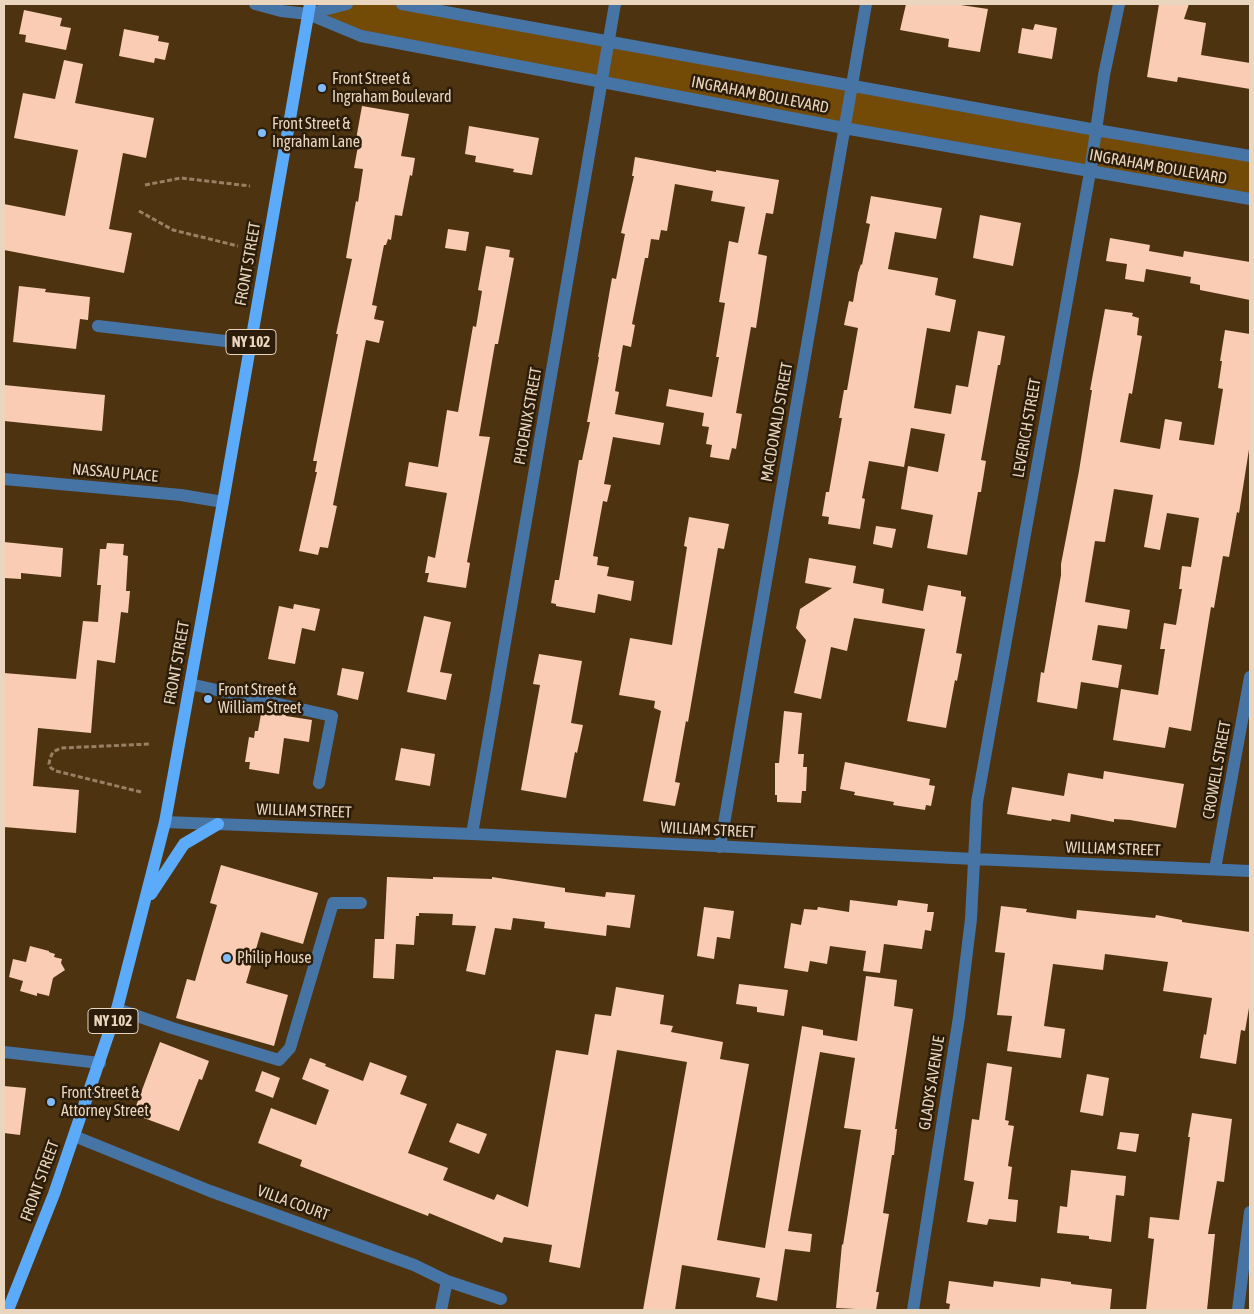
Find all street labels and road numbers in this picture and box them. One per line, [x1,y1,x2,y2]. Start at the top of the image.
street label: INGRAHAM BOULEVARD [690,72,830,118]
street label: INGRAHAM BOULEVARD [1088,145,1228,189]
street label: FRONT STREET [231,221,265,307]
road number: NY 102 [226,330,276,354]
street label: MACDONALD STREET [757,361,797,483]
street label: PHOENIX STREET [510,366,546,466]
street label: LEVERICH STREET [1009,377,1045,479]
street label: NASSAU PLACE [71,460,159,486]
street label: FRONT STREET [160,620,194,706]
street label: CROWELL STREET [1199,719,1235,821]
street label: WILLIAM STREET [256,800,352,822]
street label: WILLIAM STREET [660,818,756,842]
street label: WILLIAM STREET [1065,838,1161,860]
road number: NY 102 [88,1008,138,1034]
street label: GLADYS AVENUE [915,1035,949,1131]
street label: FRONT STREET [16,1138,64,1224]
street label: VILLA COURT [254,1181,332,1225]

